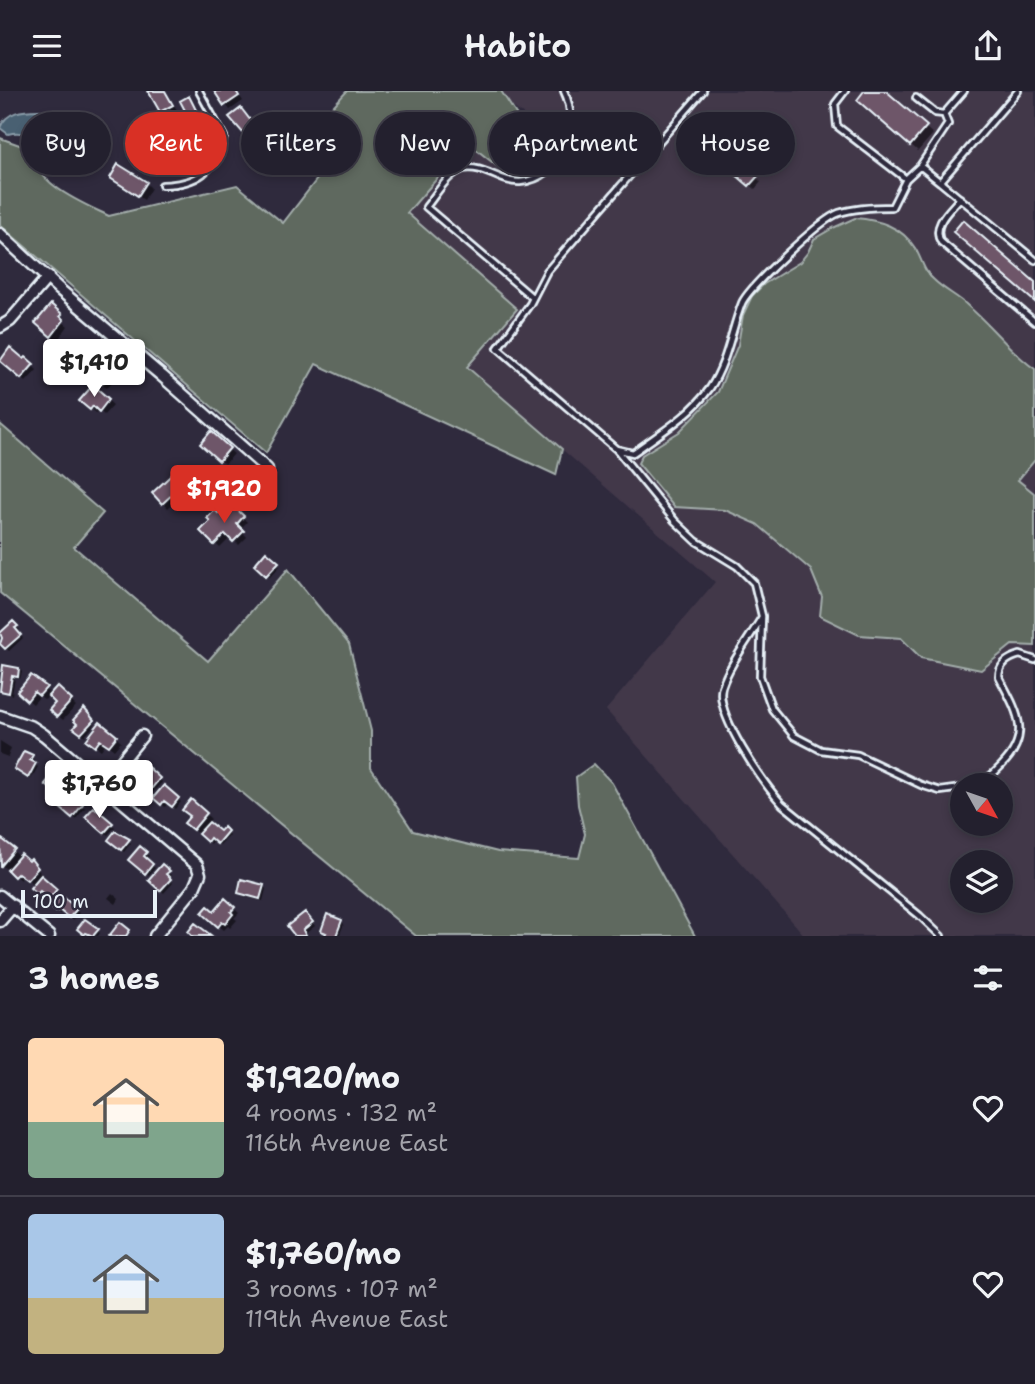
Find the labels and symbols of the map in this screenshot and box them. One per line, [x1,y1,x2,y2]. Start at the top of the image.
pin: $1,410 [37,339,151,399]
pin: $1,920 [167,465,281,525]
pin: $1,760 [42,761,156,820]
north arrow [950,773,1013,837]
scale bar [21,887,158,919]

